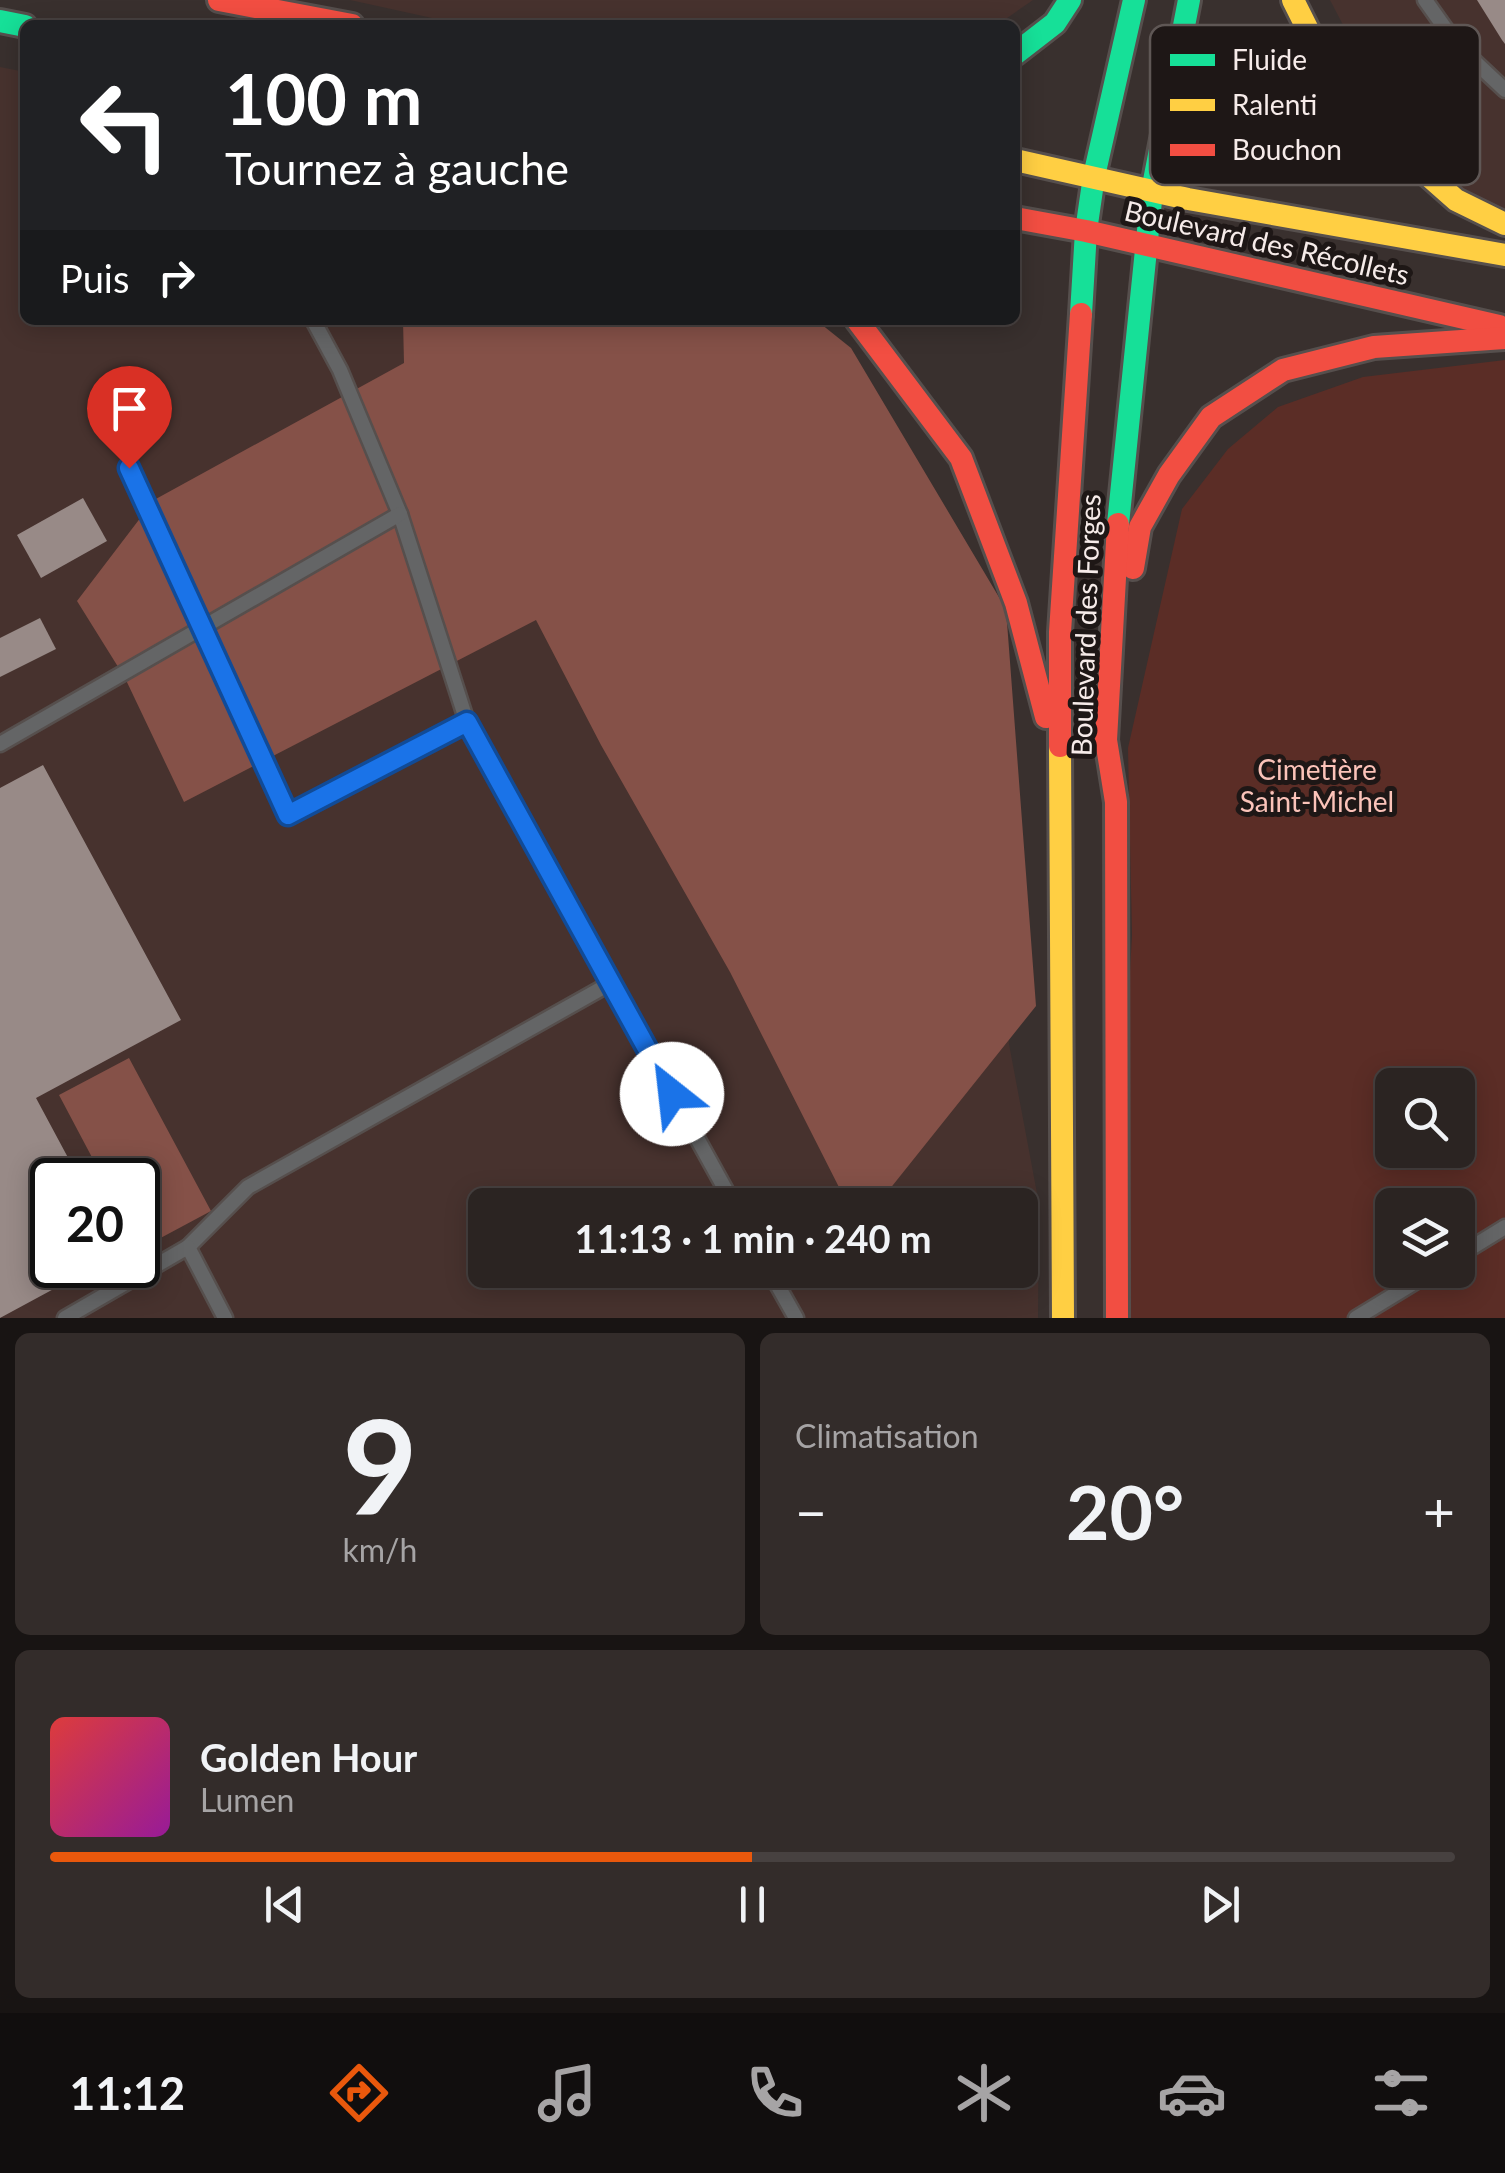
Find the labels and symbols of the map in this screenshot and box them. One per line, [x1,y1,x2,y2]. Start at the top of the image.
legend [1150,25,1480,185]
text: Fluide [1232,42,1307,76]
text: Ralenti [1232,87,1317,121]
text: Bouchon [1232,132,1342,166]
street label: Boulevard des Récollets [1121,193,1413,291]
pin [87,366,172,469]
street label: Boulevard des Forges [1063,493,1107,757]
park label: Cimetière Saint-Michel [1240,752,1394,818]
position arrow [620,1042,724,1146]
speed limit sign: 20 [30,1158,160,1288]

